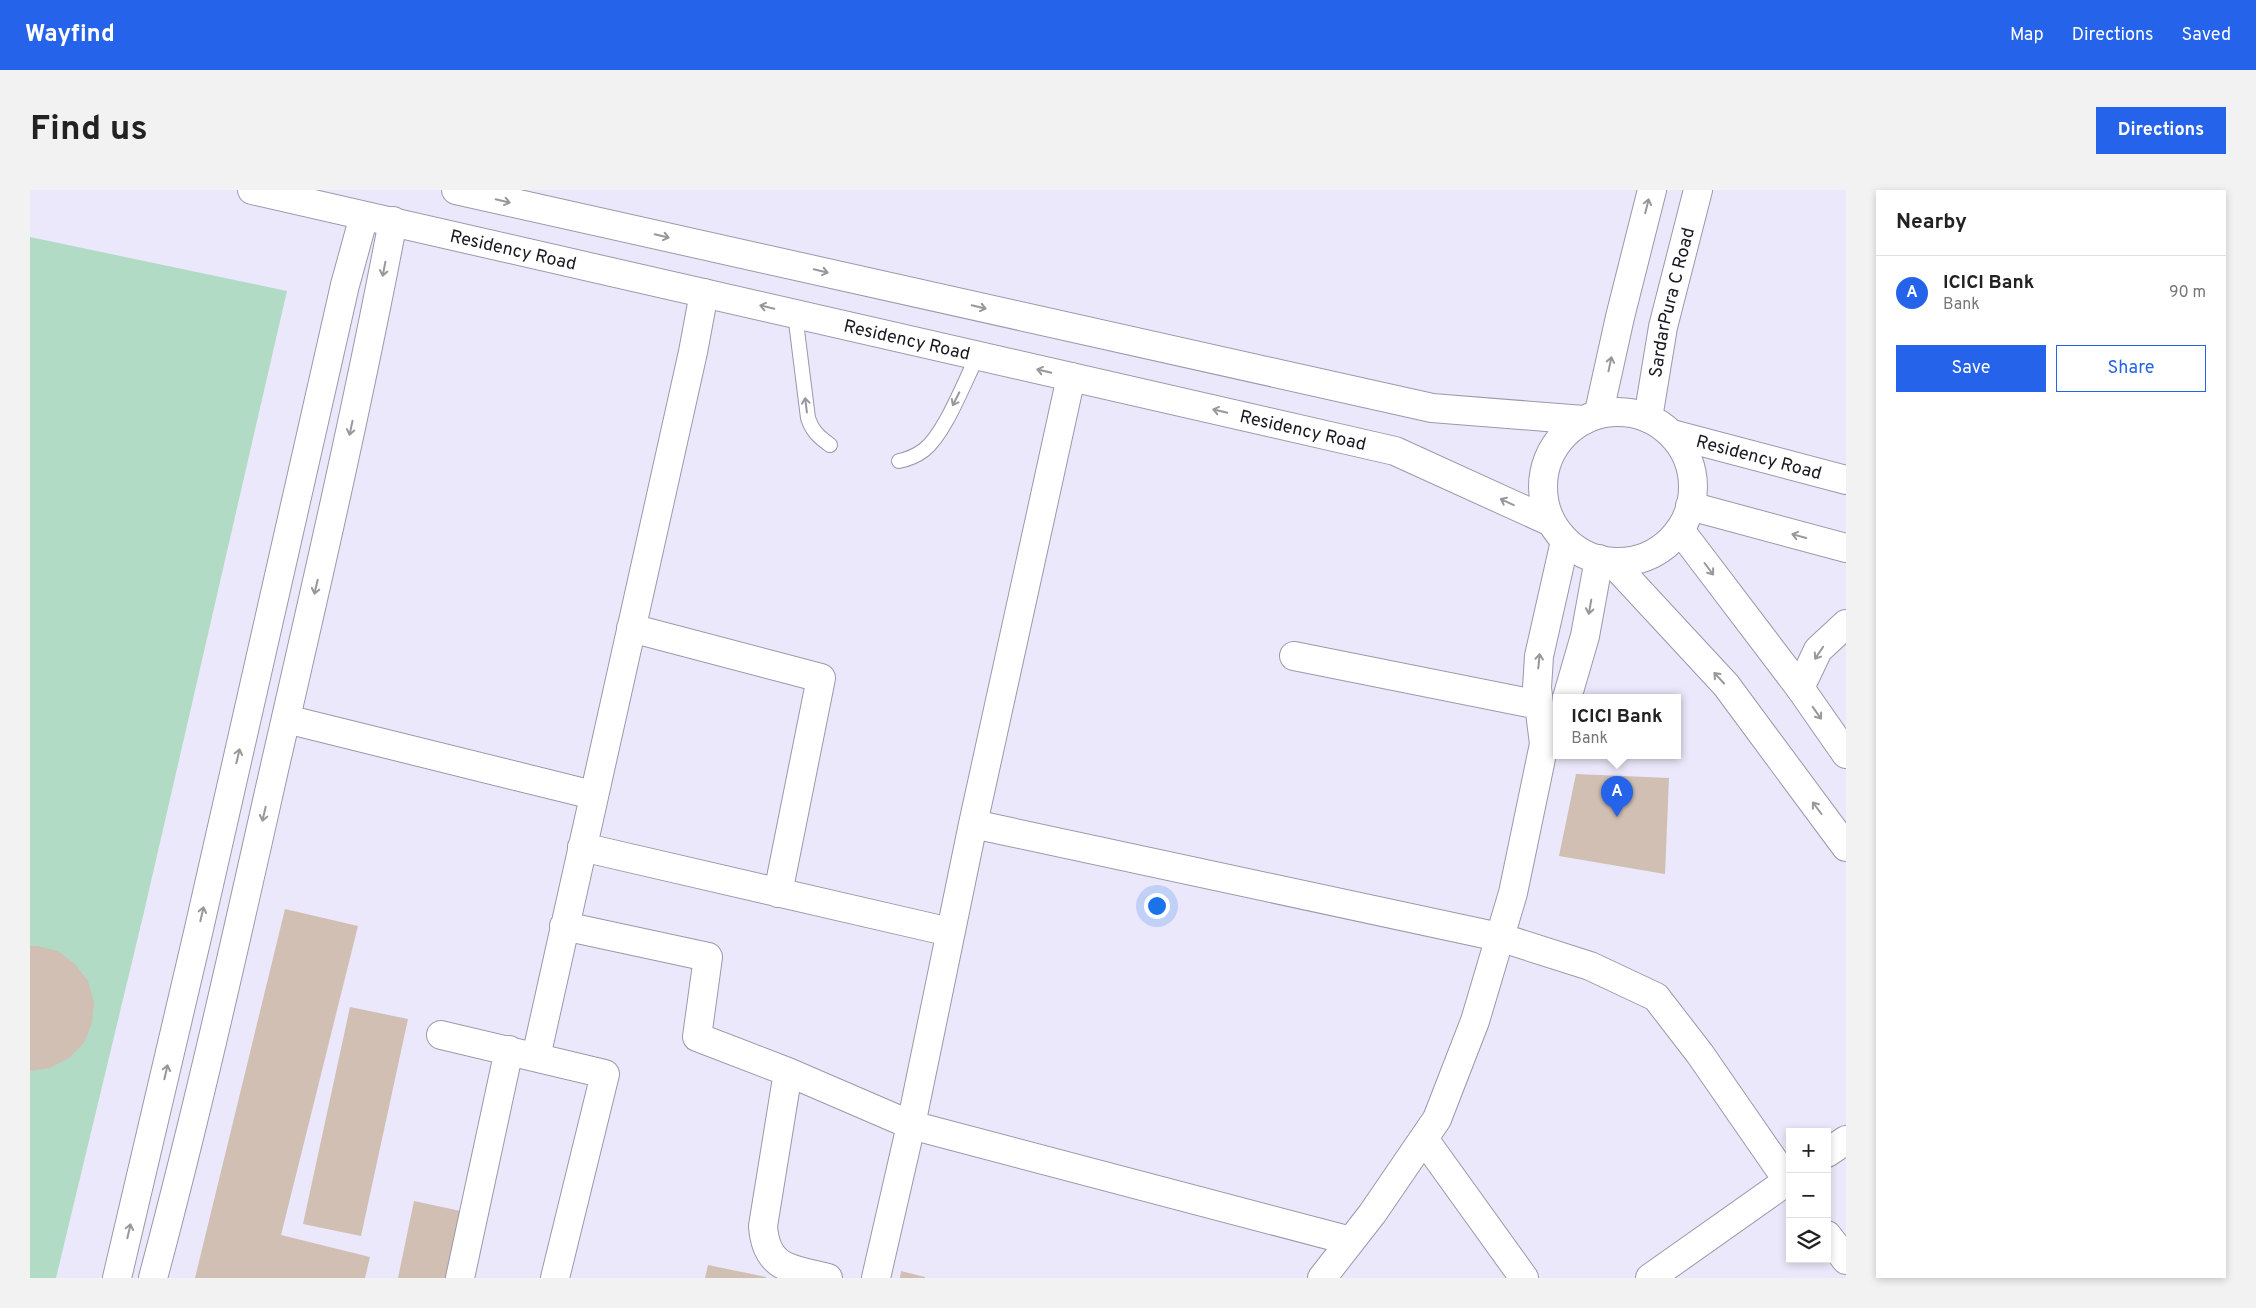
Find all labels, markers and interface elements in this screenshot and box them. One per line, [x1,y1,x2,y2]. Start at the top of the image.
text: Wayfind [25,20,115,50]
text: Map [2010,24,2044,47]
text: Directions [2072,24,2154,47]
text: Saved [2182,24,2231,47]
button: Directions [2096,107,2226,154]
text: Find us [30,108,148,152]
one-way arrow [495,197,511,206]
one-way arrow [1643,199,1653,215]
text: Nearby [1896,209,1967,236]
street label: SardarPura C Road [1645,225,1701,379]
street label: Residency Road [447,226,578,277]
one-way arrow [653,232,669,241]
one-way arrow [379,261,388,277]
one-way arrow [812,267,828,277]
text: ICICI Bank [1943,271,2034,295]
text: A [1906,283,1918,303]
text: 90 m [2169,283,2206,303]
text: Bank [1943,295,1980,315]
one-way arrow [759,302,775,311]
one-way arrow [971,303,987,312]
street label: Residency Road [841,315,972,367]
button: Save [1896,345,2046,392]
button: Share [2056,345,2206,392]
one-way arrow [1605,357,1615,373]
one-way arrow [1037,366,1053,375]
one-way arrow [951,391,960,406]
one-way arrow [801,398,811,414]
one-way arrow [1212,406,1228,415]
street label: Residency Road [1237,406,1368,457]
one-way arrow [346,420,355,436]
street label: Residency Road [1693,431,1824,486]
one-way arrow [1500,497,1515,506]
one-way arrow [1791,530,1807,540]
one-way arrow [1704,562,1714,576]
one-way arrow [311,578,320,594]
one-way arrow [1585,598,1595,614]
one-way arrow [1813,646,1824,660]
one-way arrow [1534,653,1544,669]
one-way arrow [1713,672,1725,685]
popup [1553,694,1681,759]
text: ICICI Bank [1571,705,1663,729]
one-way arrow [1812,705,1822,719]
text: Bank [1571,729,1608,749]
one-way arrow [234,748,243,764]
pin: A [1601,776,1633,817]
one-way arrow [1812,801,1822,815]
one-way arrow [259,805,268,821]
your location [1144,893,1170,919]
one-way arrow [198,907,207,923]
one-way arrow [161,1065,171,1081]
map controls [1786,1128,1831,1263]
button: + [1786,1128,1831,1173]
button: − [1786,1173,1831,1218]
button: layers [1786,1218,1831,1263]
one-way arrow [124,1223,134,1239]

